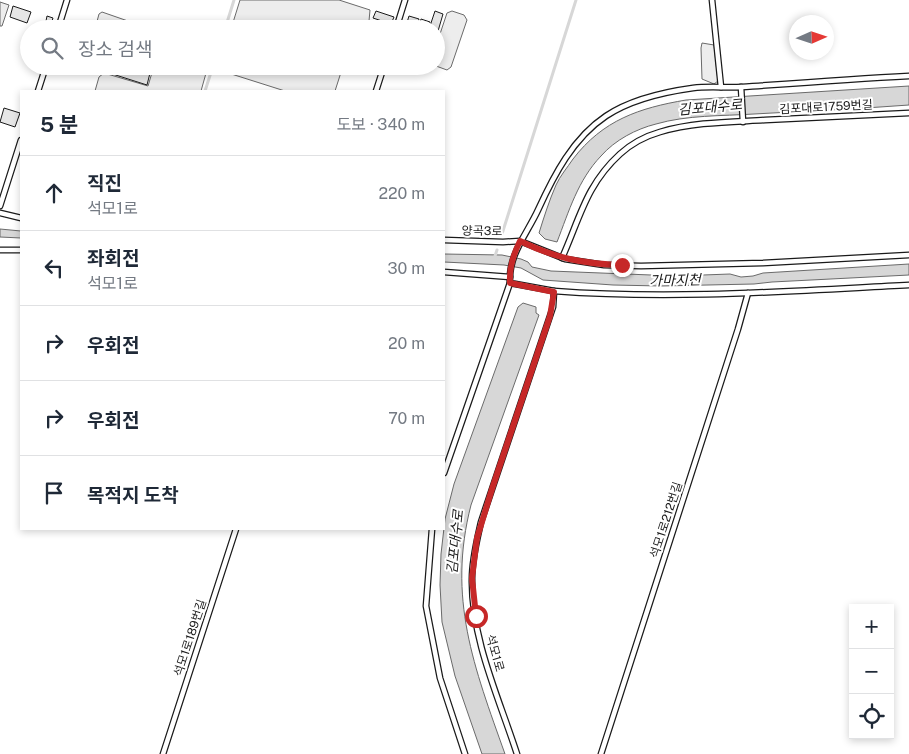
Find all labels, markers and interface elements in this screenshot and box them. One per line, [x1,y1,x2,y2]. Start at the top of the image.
north arrow [789,15,834,60]
search box [20,20,445,75]
icon: search [38,34,66,62]
text: 장소 검색 [78,38,153,60]
water label: 김포대수로 [677,96,744,118]
street label: 김포대로1759번길 [779,98,873,116]
text: 5 분 [40,112,78,137]
text: 도보 · 340 m [337,115,425,134]
text: 직진 [87,172,122,194]
icon: ahead [40,179,68,207]
text: 220 m [378,184,425,203]
text: 석모1로 [87,199,138,218]
street label: 양곡3로 [462,224,502,238]
text: 좌회전 [87,247,139,269]
icon: left [40,254,68,282]
route end [611,254,634,277]
text: 30 m [388,259,425,278]
water label: 가마지천 [649,272,702,288]
text: 석모1로 [87,274,138,293]
icon: right [40,329,68,357]
text: 우회전 [87,334,139,356]
text: 20 m [388,334,425,353]
icon: right [40,404,68,432]
text: 우회전 [87,409,139,431]
text: 70 m [388,409,425,428]
icon: arrive [40,479,68,507]
street label: 석모1로212번길 [647,480,685,560]
text: 목적지 도착 [87,484,179,506]
water label: 김포대수로 [444,508,466,575]
street label: 석모1로189번길 [171,598,209,678]
map controls [849,604,894,739]
button: + [849,604,894,649]
route start [465,605,488,628]
street label: 석모1로 [483,633,507,673]
button: − [849,649,894,694]
button: locate [849,694,894,739]

